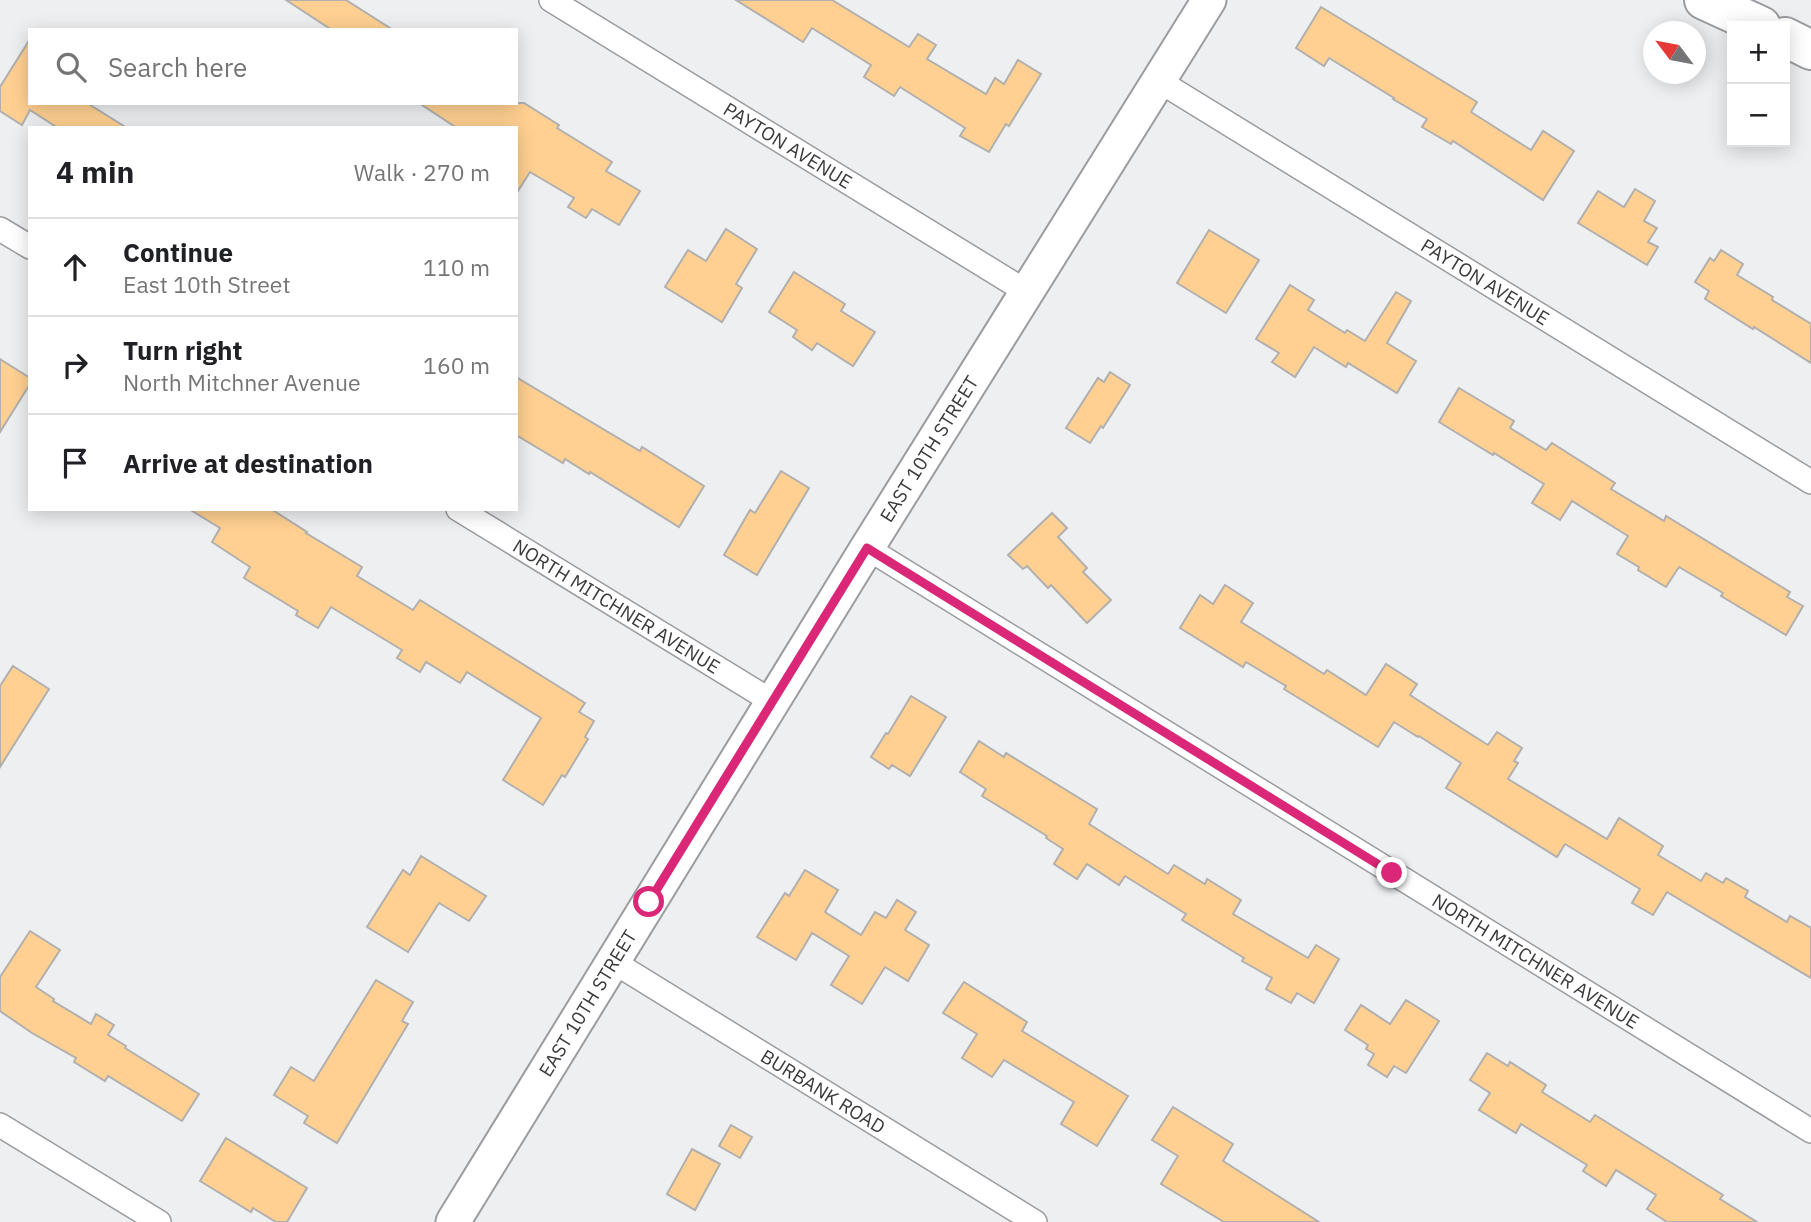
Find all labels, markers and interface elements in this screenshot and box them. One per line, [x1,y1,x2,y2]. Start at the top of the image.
north arrow [1643,21,1706,84]
map controls [1727,21,1790,147]
button: + [1727,21,1790,84]
search box [28,28,518,105]
icon: search [52,48,90,86]
text: Search here [108,50,247,84]
button: − [1727,84,1790,147]
street label: PAYTON AVENUE [719,97,857,194]
text: 4 min [56,152,134,191]
text: Walk · 270 m [354,157,490,187]
street label: PAYTON AVENUE [1417,233,1554,330]
text: Continue [123,235,233,269]
icon: ahead [56,248,94,286]
text: 110 m [423,252,490,282]
text: East 10th Street [123,269,291,299]
text: Turn right [123,333,242,367]
icon: right [56,346,94,384]
text: 160 m [423,350,490,380]
text: North Mitchner Avenue [123,367,361,397]
street label: EAST 10TH STREET [874,371,984,526]
icon: arrive [56,444,94,482]
text: Arrive at destination [123,446,373,480]
street label: NORTH MITCHNER AVENUE [509,534,725,679]
route end [1376,857,1407,888]
route start [633,886,664,917]
street label: NORTH MITCHNER AVENUE [1428,888,1644,1034]
street label: EAST 10TH STREET [533,925,642,1081]
street label: BURBANK ROAD [756,1044,890,1139]

